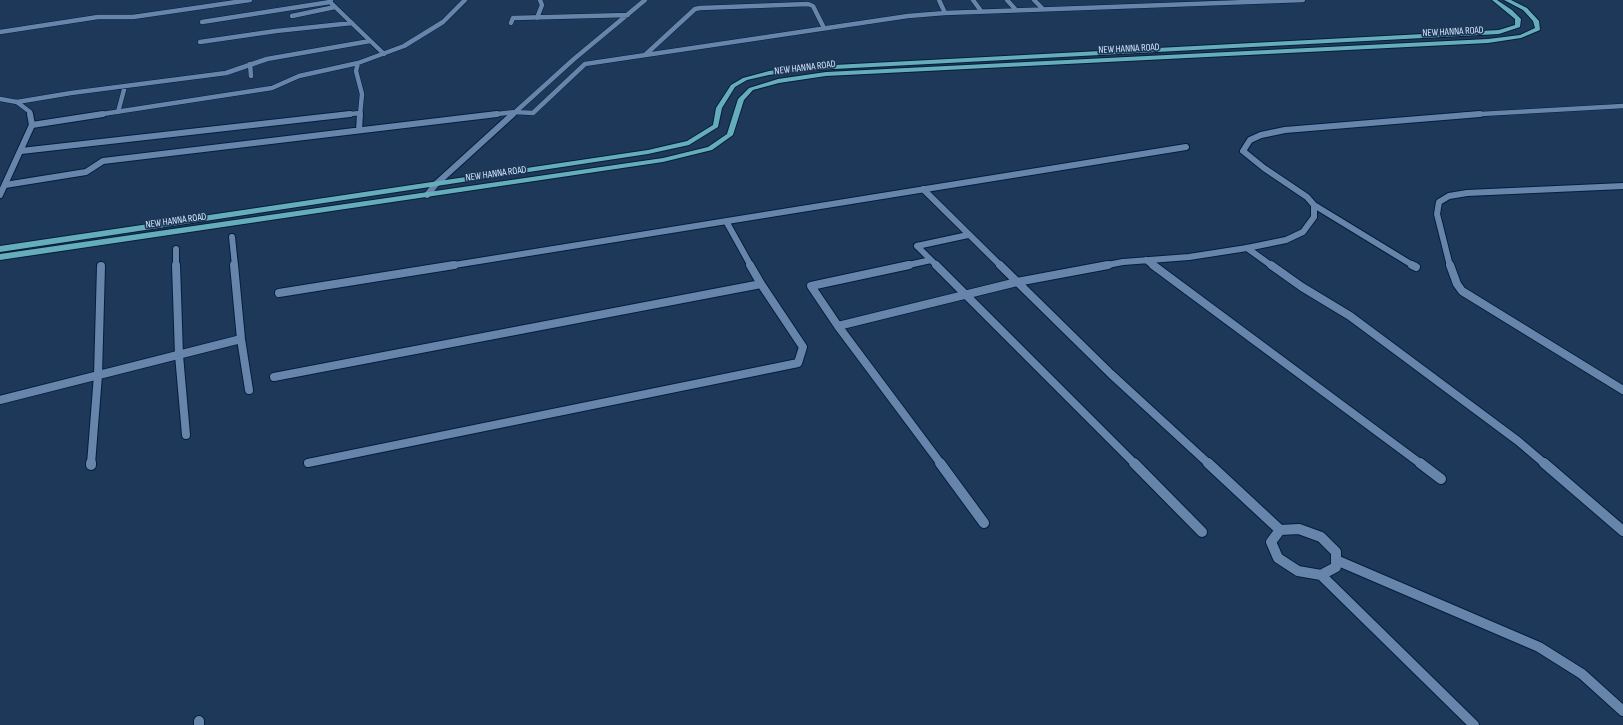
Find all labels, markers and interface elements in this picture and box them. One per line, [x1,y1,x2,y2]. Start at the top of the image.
street label: NEW HANNA ROAD [1422,24,1484,40]
street label: NEW HANNA ROAD [1098,41,1160,57]
street label: NEW HANNA ROAD [774,58,836,78]
street label: NEW HANNA ROAD [465,164,527,184]
street label: NEW HANNA ROAD [145,211,207,231]

